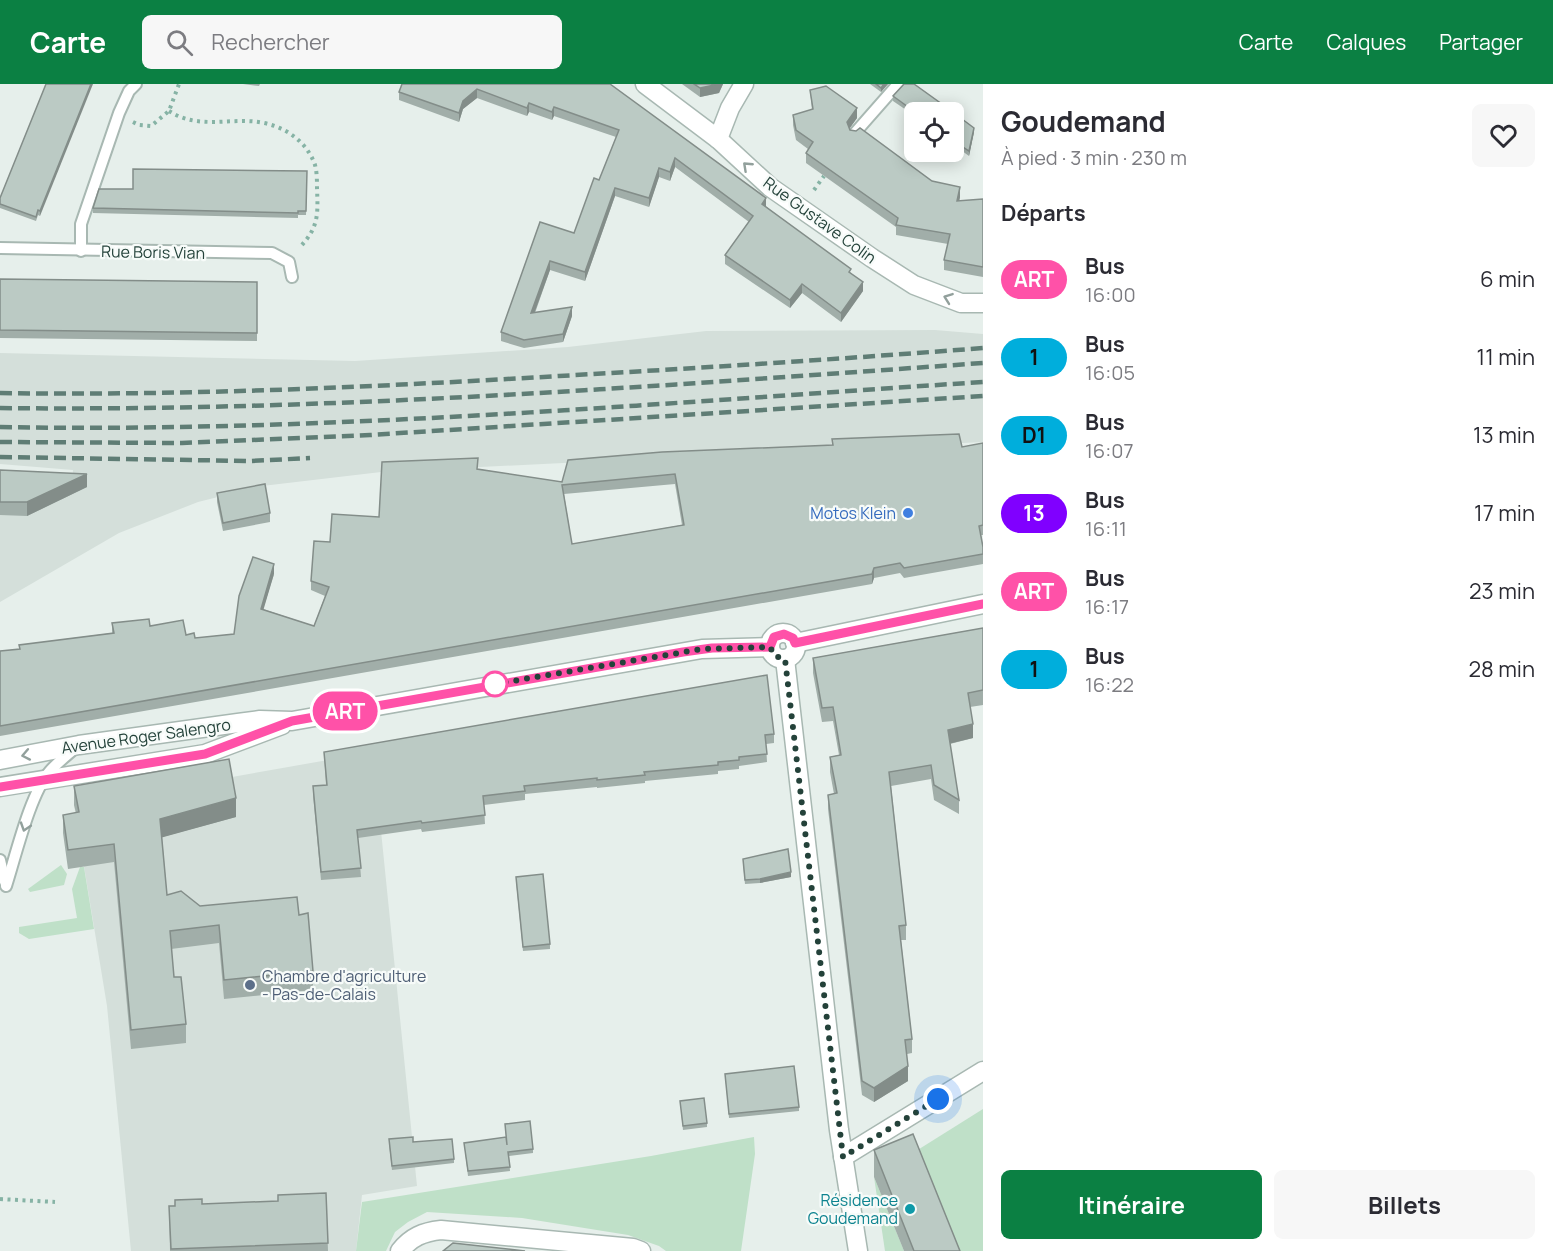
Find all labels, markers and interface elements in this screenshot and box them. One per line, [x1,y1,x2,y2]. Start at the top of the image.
search box [142,15,562,69]
text: Carte [30,23,106,61]
icon: search [163,26,196,59]
text: Rechercher [211,27,330,57]
text: Carte [1239,28,1293,56]
text: Calques [1326,28,1406,56]
text: Partager [1439,28,1523,56]
map controls [904,102,964,162]
button: locate [904,102,964,162]
text: Goudemand [1001,102,1166,140]
button: heart [1472,104,1535,167]
text: À pied · 3 min · 230 m [1001,144,1187,171]
one-way arrow [743,162,754,173]
street label: Rue Gustave Colin [759,172,881,268]
text: Départs [1001,198,1086,228]
street label: Rue Boris Vian [101,240,205,264]
text: Bus [1085,251,1125,281]
text: 6 min [1480,264,1535,294]
text: ART [1014,265,1054,293]
text: 16:00 [1085,281,1136,308]
one-way arrow [943,292,954,305]
text: Bus [1085,329,1125,359]
text: 11 min [1477,342,1535,372]
text: 1 [1029,343,1039,371]
text: 16:05 [1085,359,1135,386]
text: Bus [1085,407,1125,437]
text: 13 min [1473,420,1535,450]
text: D1 [1022,421,1046,449]
text: 16:07 [1085,437,1133,464]
text: Bus [1085,485,1125,515]
text: 17 min [1474,498,1535,528]
text: 13 [1023,499,1045,527]
place label: Motos Klein [810,502,896,524]
marker: Motos Klein [901,506,915,520]
text: 16:11 [1085,515,1127,542]
text: Bus [1085,563,1125,593]
text: 23 min [1469,576,1535,606]
text: ART [1014,577,1054,605]
text: 16:17 [1085,593,1129,620]
text: Bus [1085,641,1125,671]
text: 28 min [1468,654,1535,684]
text: 1 [1029,655,1039,683]
unlabelled marker [482,671,508,697]
text: 16:22 [1085,671,1134,698]
line badge: ART [310,692,380,730]
text: ART [325,697,365,725]
street label: Avenue Roger Salengro [60,713,232,759]
one-way arrow [22,748,32,761]
one-way arrow [20,821,33,832]
place label: Chambre d'agriculture - Pas-de-Calais [262,965,426,1005]
marker: Chambre d'agriculture - Pas-de-Calais [243,978,257,992]
your location [923,1084,953,1114]
button: Itinéraire [1001,1170,1262,1239]
button: Billets [1274,1170,1535,1239]
place label: Résidence Goudemand [808,1189,898,1229]
marker: Résidence Goudemand [903,1202,917,1216]

